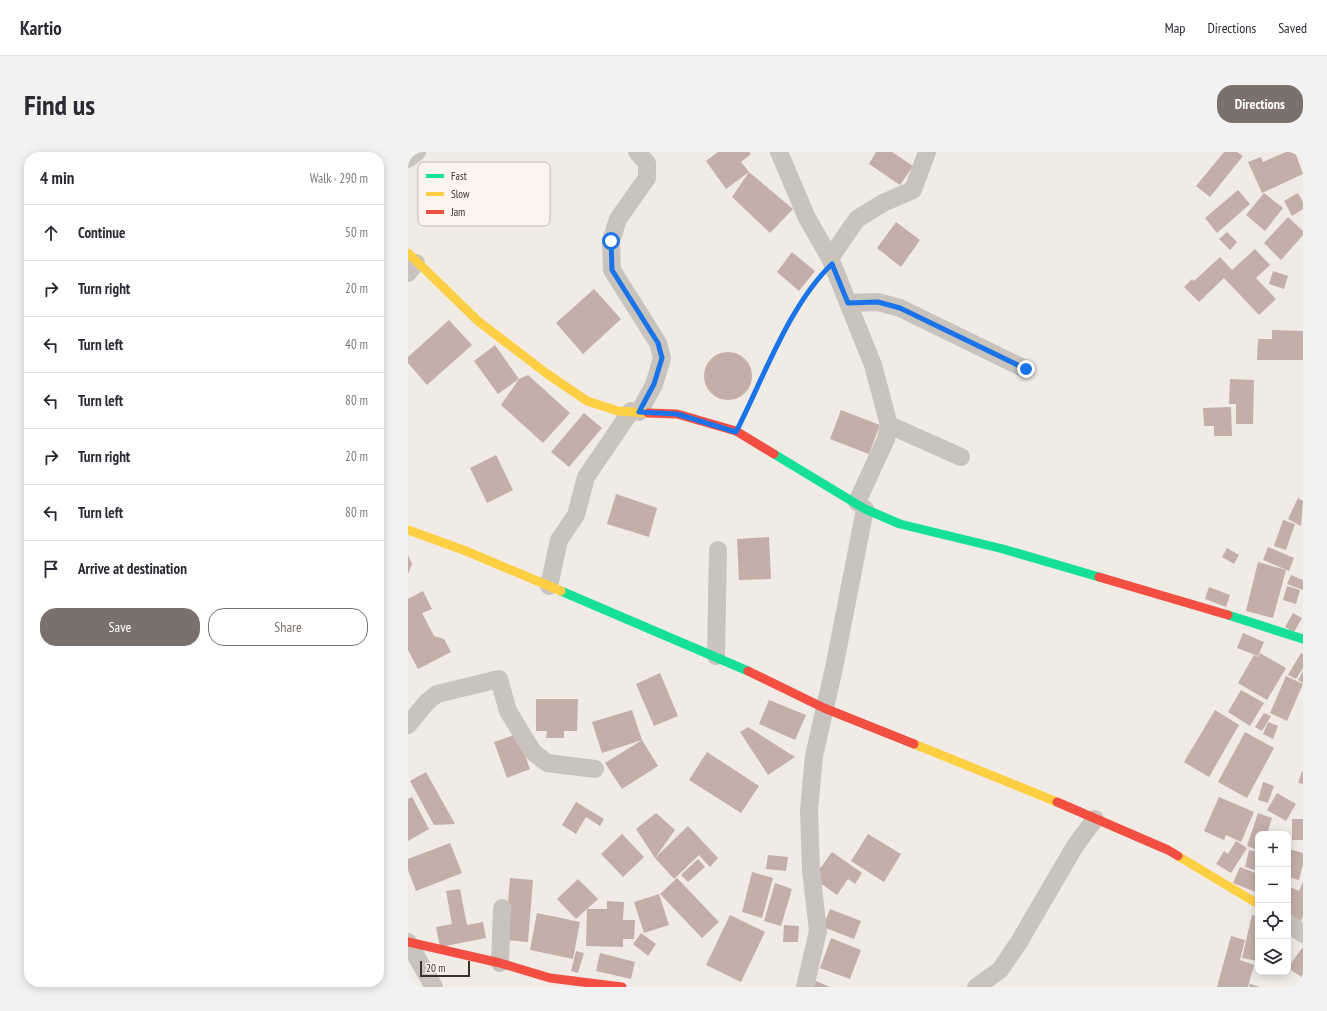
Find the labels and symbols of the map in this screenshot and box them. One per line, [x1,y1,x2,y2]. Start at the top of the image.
legend [418,162,550,226]
text: Fast [451,169,467,183]
text: Slow [451,187,470,201]
text: Jam [450,205,465,219]
route start [602,232,620,250]
route end [1017,360,1035,378]
scale bar [420,959,470,978]

